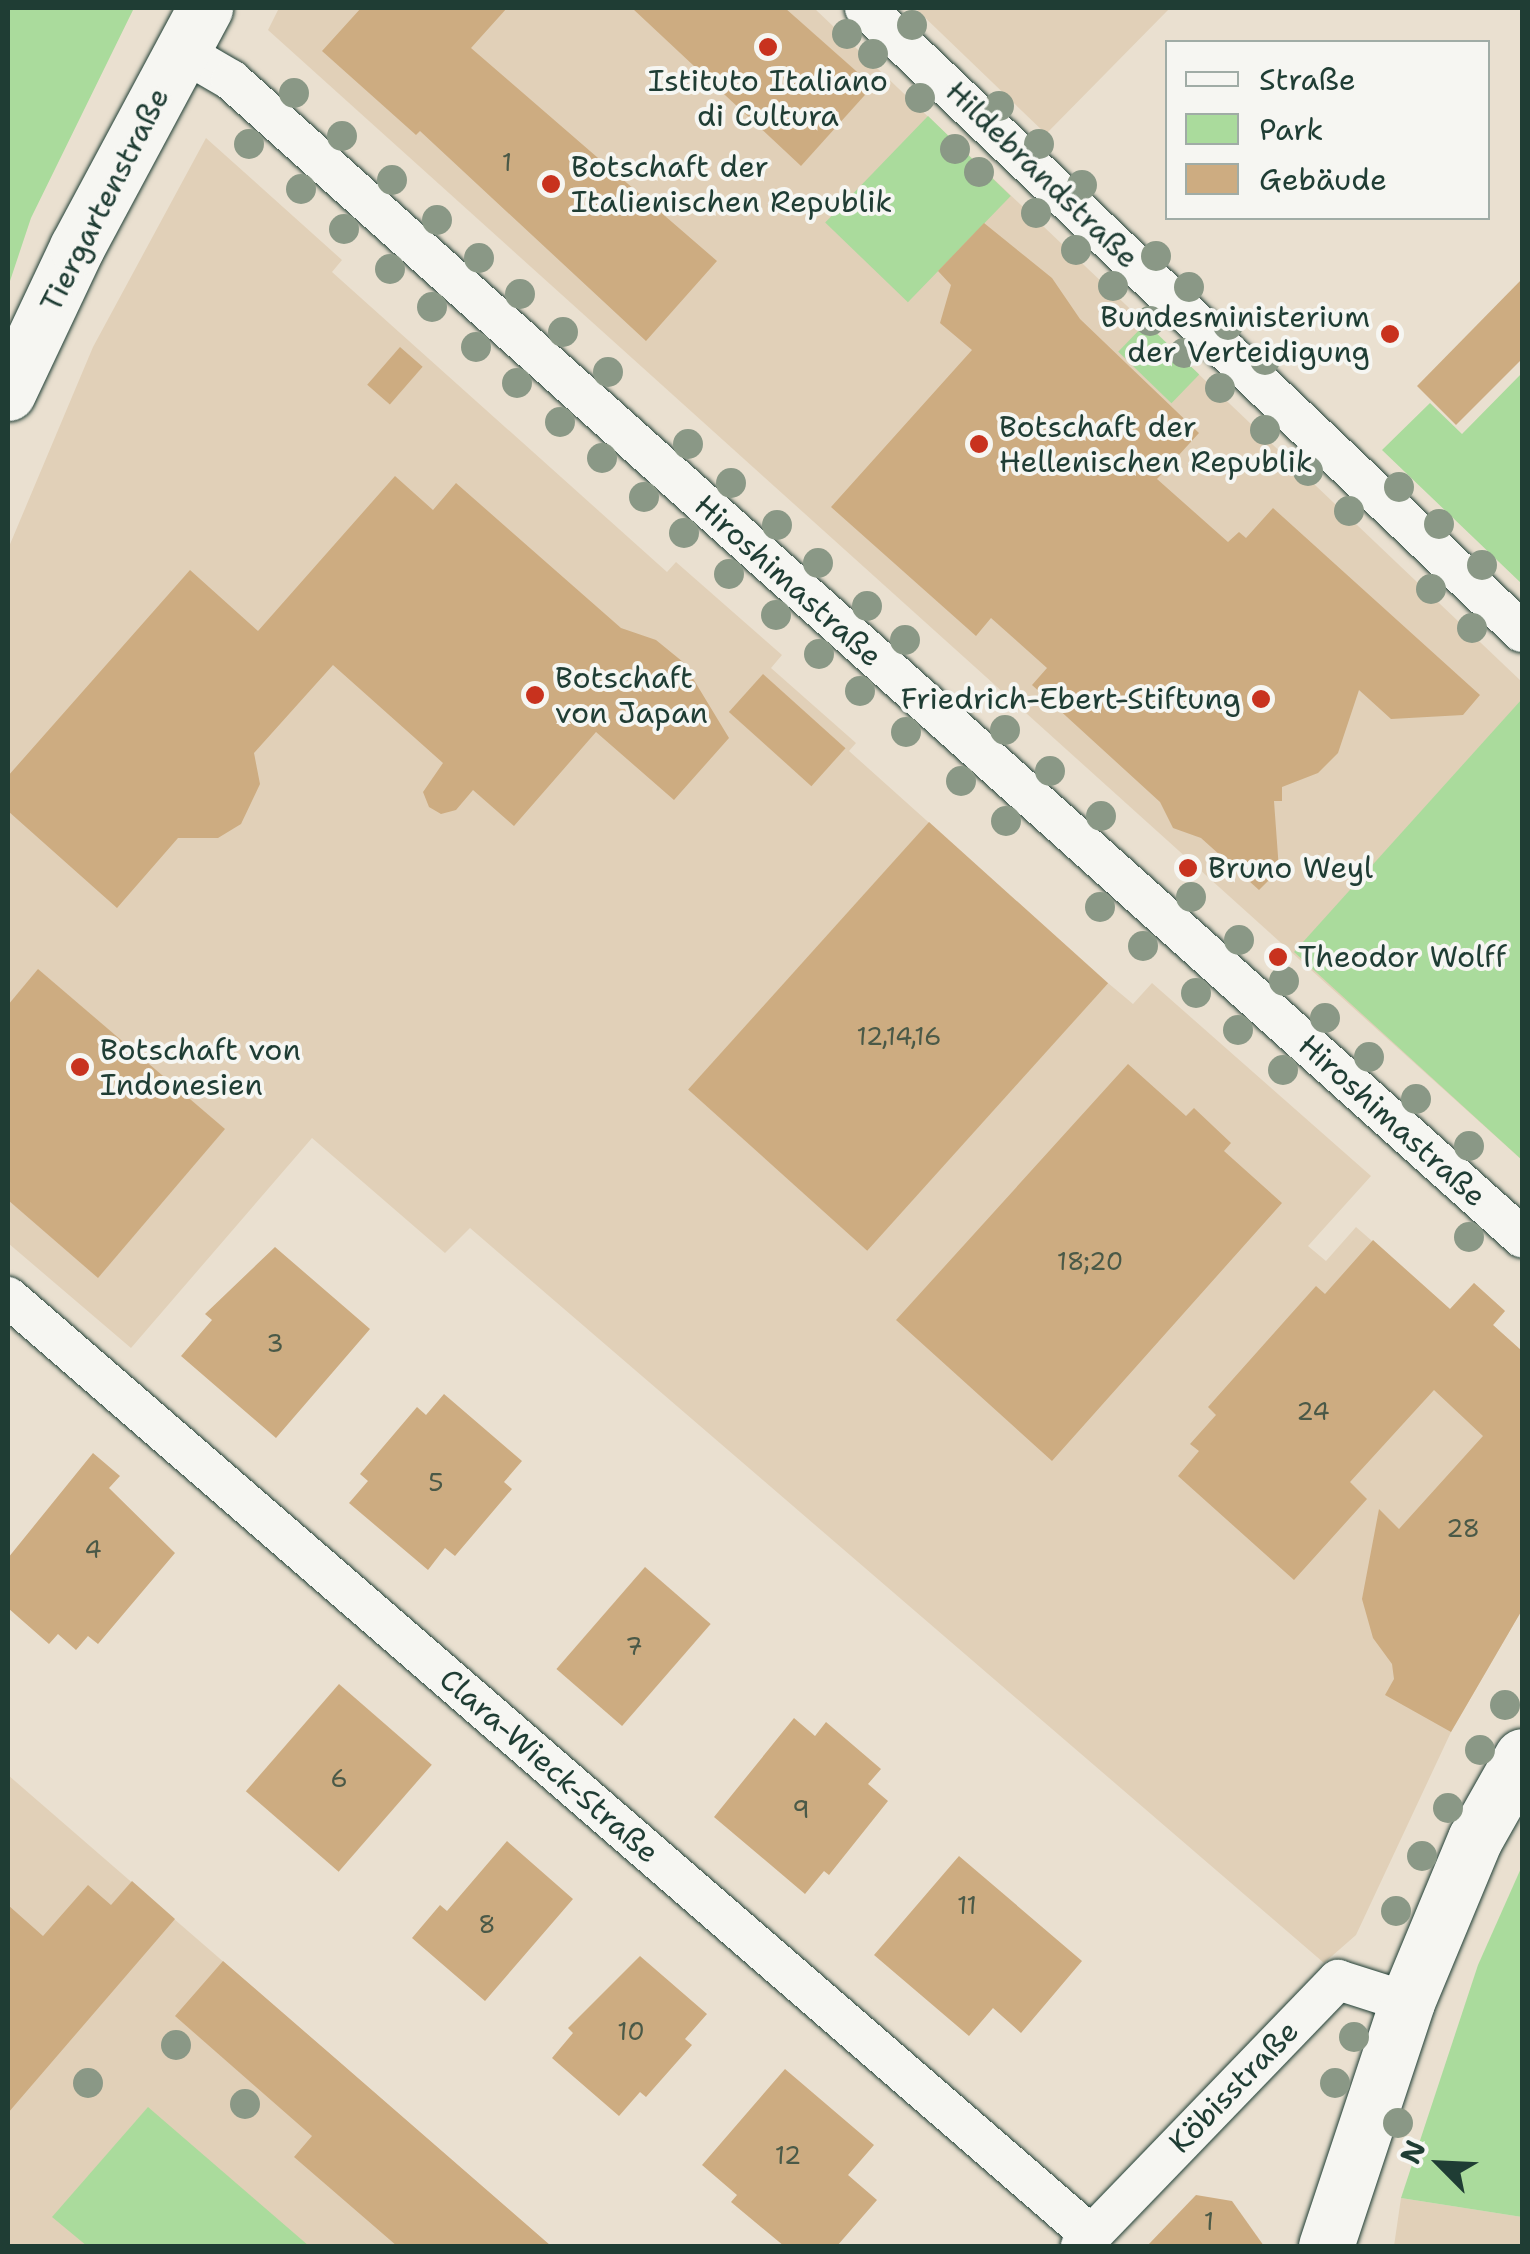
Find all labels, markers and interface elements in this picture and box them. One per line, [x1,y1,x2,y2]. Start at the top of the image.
marker: Istituto Italiano di Cultura [757,36,779,58]
legend [1165,40,1490,220]
text: Straße [1259,59,1356,100]
place label: Istituto Italiano di Cultura [648,63,888,134]
street label: Hildebrandstraße [938,74,1146,276]
street label: Tiergartenstraße [33,82,177,318]
text: Park [1259,109,1323,150]
house number: 1 [502,147,512,177]
place label: Botschaft der Italienischen Republik [571,149,893,220]
text: Gebäude [1259,159,1387,200]
marker: Botschaft der Italienischen Republik [540,173,562,195]
place label: Bundesministerium der Verteidigung [1100,299,1370,370]
marker: Bundesministerium der Verteidigung [1379,323,1401,345]
place label: Botschaft der Hellenischen Republik [999,409,1313,480]
marker: Botschaft der Hellenischen Republik [968,433,990,455]
street label: Hiroshimastraße [687,487,889,675]
place label: Botschaft von Japan [555,660,708,730]
place label: Friedrich-Ebert-Stiftung [901,681,1241,717]
marker: Botschaft von Japan [524,684,546,706]
marker: Friedrich-Ebert-Stiftung [1250,688,1272,710]
place label: Bruno Weyl [1208,850,1373,886]
marker: Bruno Weyl [1177,857,1199,879]
place label: Theodor Wolff [1298,939,1506,975]
marker: Theodor Wolff [1267,946,1289,968]
house number: 12,14,16 [857,1021,941,1051]
street label: Hiroshimastraße [1291,1027,1493,1215]
place label: Botschaft von Indonesien [100,1032,301,1102]
marker: Botschaft von Indonesien [69,1056,91,1078]
house number: 18;20 [1057,1246,1123,1276]
house number: 3 [266,1328,284,1358]
house number: 24 [1296,1396,1330,1426]
house number: 5 [428,1467,444,1497]
house number: 28 [1446,1513,1480,1543]
house number: 4 [84,1534,102,1564]
house number: 7 [625,1631,643,1661]
street label: Clara-Wieck-Straße [432,1661,666,1871]
house number: 6 [330,1763,348,1793]
house number: 9 [792,1794,810,1824]
house number: 11 [957,1890,977,1920]
house number: 8 [478,1909,496,1939]
street label: Köbisstraße [1162,2013,1306,2161]
house number: 10 [617,2016,645,2046]
north arrow [1390,2114,1490,2214]
text: N [1391,2134,1434,2170]
house number: 12 [775,2140,801,2170]
house number: 1 [1204,2206,1214,2236]

